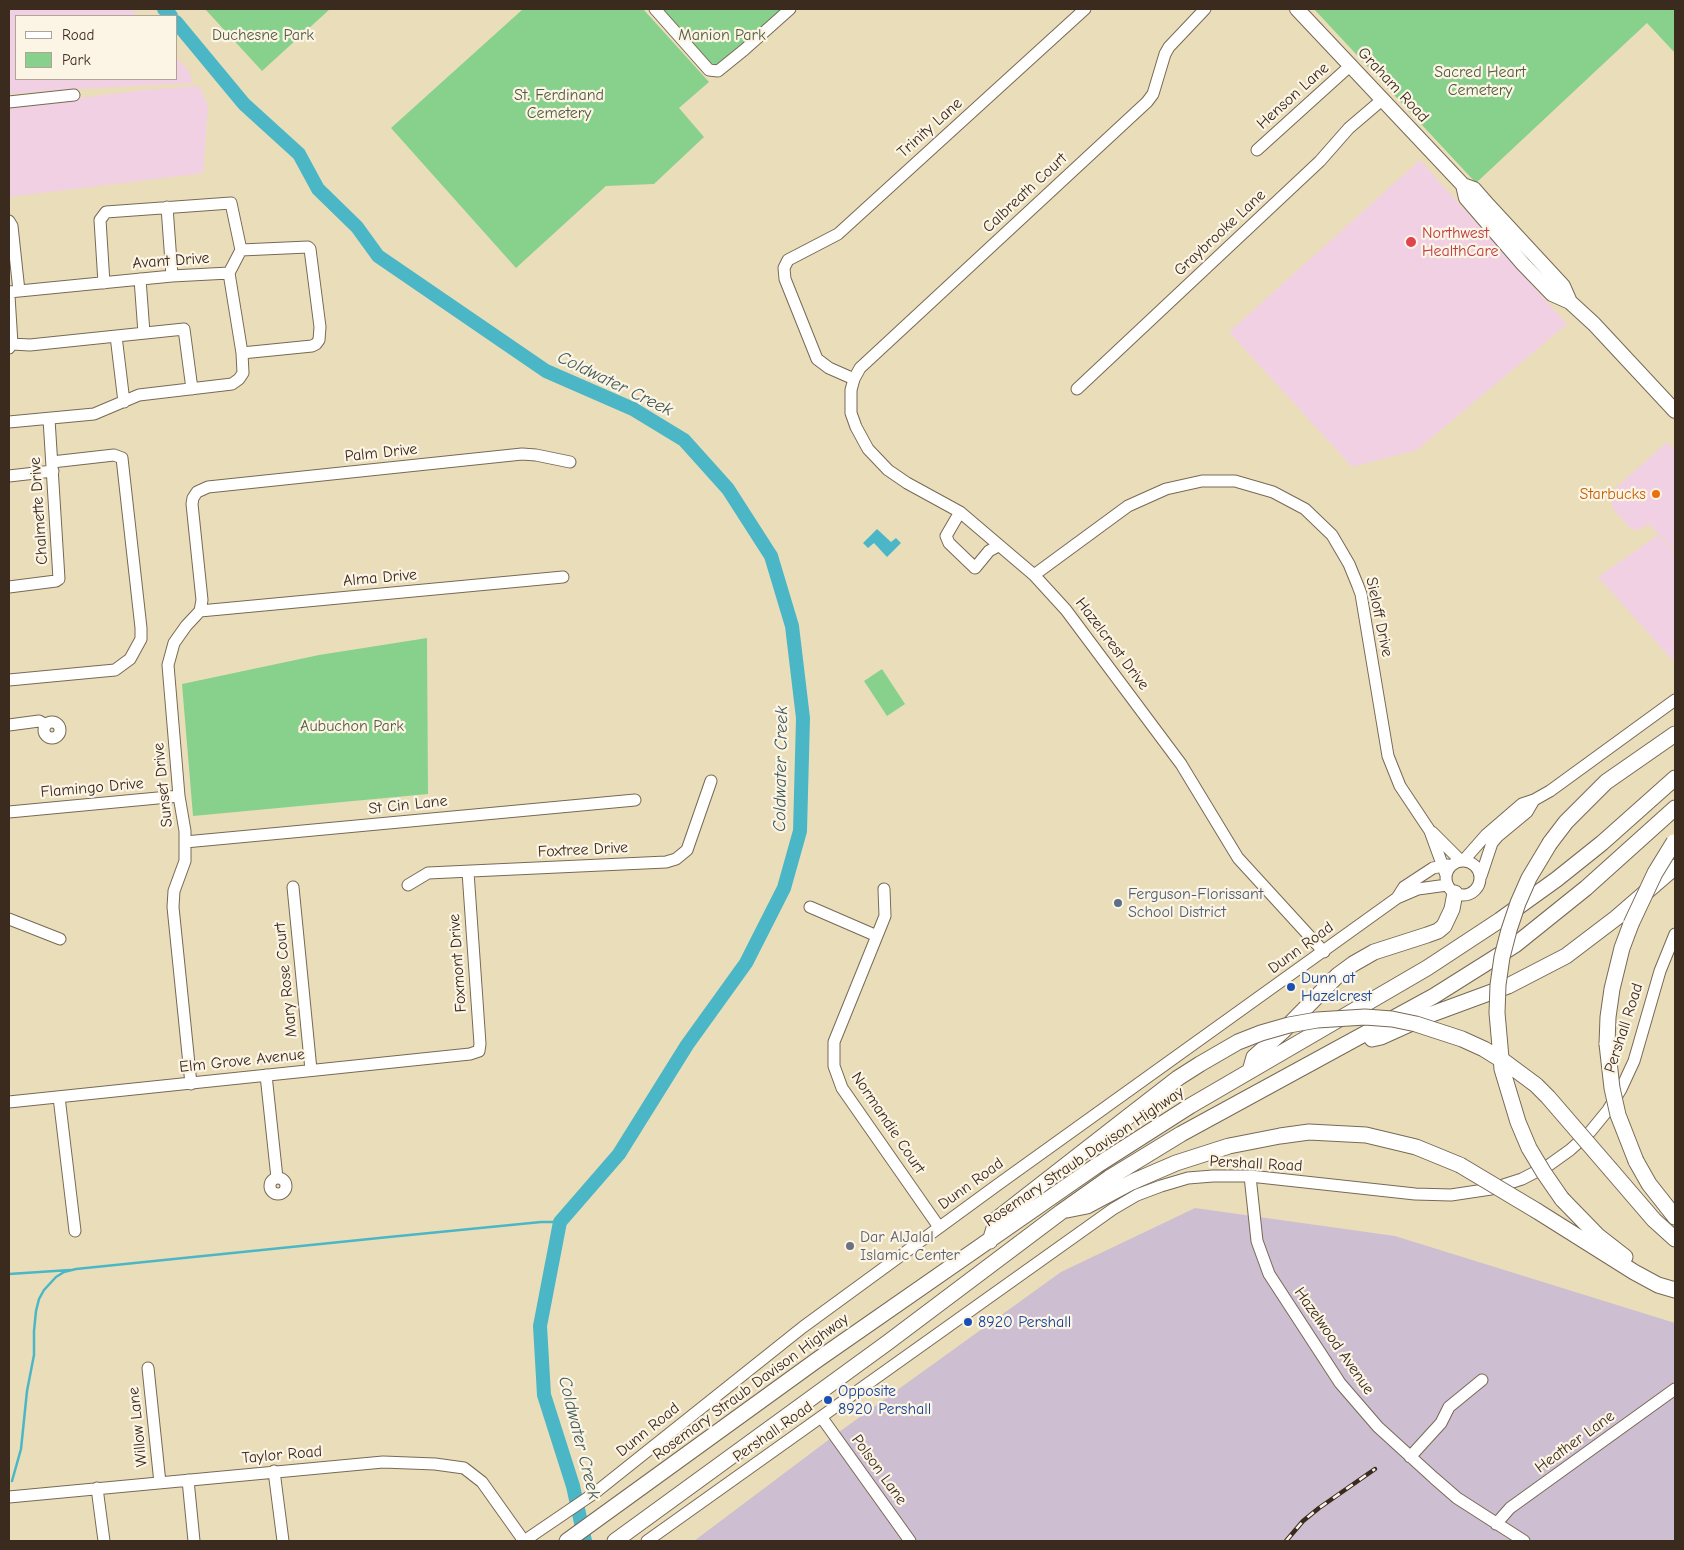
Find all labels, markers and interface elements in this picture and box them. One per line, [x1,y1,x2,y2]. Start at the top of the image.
legend [15,15,178,80]
park label: Duchesne Park [212,25,314,45]
park label: Manion Park [678,25,766,45]
text: Road [62,26,94,44]
street label: Graham Road [1353,43,1433,127]
text: Park [62,51,91,69]
street label: Henson Lane [1253,59,1333,133]
park label: Sacred Heart Cemetery [1434,62,1526,100]
park label: St. Ferdinand Cemetery [514,85,604,123]
street label: Trinity Lane [894,94,966,162]
street label: Calbreath Court [979,149,1071,237]
street label: Graybrooke Lane [1170,186,1270,280]
place label: Northwest HealthCare [1422,223,1499,261]
marker: Northwest HealthCare [1404,235,1418,249]
street label: Avant Drive [132,249,210,273]
water label: Coldwater Creek [554,347,676,421]
street label: Palm Drive [344,440,418,466]
street label: Chalmette Drive [26,457,52,565]
place label: Starbucks [1580,484,1646,504]
marker: Starbucks [1650,488,1662,500]
street label: Alma Drive [342,565,418,591]
street label: Sieloff Drive [1361,575,1397,659]
street label: Hazelcrest Drive [1071,594,1153,694]
water label: Coldwater Creek [769,706,793,832]
park label: Aubuchon Park [300,716,404,736]
street label: Sunset Drive [149,742,177,828]
street label: Flamingo Drive [40,774,144,802]
street label: St Cin Lane [368,791,448,819]
street label: Foxtree Drive [537,838,629,862]
place label: Ferguson-Florissant School District [1128,884,1263,922]
marker: Ferguson-Florissant School District [1112,897,1124,909]
street label: Foxmont Drive [445,913,471,1013]
street label: Dunn Road [1265,918,1337,978]
street label: Mary Rose Court [270,922,302,1038]
place label: Dunn at Hazelcrest [1301,968,1372,1006]
marker: Dunn at Hazelcrest [1285,981,1297,993]
street label: Pershall Road [1600,981,1648,1075]
street label: Elm Grove Avenue [178,1045,306,1077]
street label: Normandie Court [847,1068,929,1178]
street label: Rosemary Straub Davison Highway [980,1083,1188,1231]
street label: Pershall Road [1209,1152,1303,1176]
street label: Dunn Road [935,1154,1007,1214]
place label: Dar AlJalal Islamic Center [860,1227,960,1265]
marker: Dar AlJalal Islamic Center [844,1240,856,1252]
street label: Hazelwood Avenue [1290,1284,1378,1398]
street label: Rosemary Straub Davison Highway [649,1309,853,1465]
place label: 8920 Pershall [978,1312,1071,1332]
marker: 8920 Pershall [962,1316,974,1328]
water label: Coldwater Creek [553,1374,605,1502]
place label: Opposite 8920 Pershall [838,1381,931,1419]
street label: Willow Lane [124,1386,152,1468]
marker: Opposite 8920 Pershall [822,1394,834,1406]
street label: Pershall Road [729,1397,817,1467]
street label: Dunn Road [612,1399,684,1461]
street label: Heather Lane [1532,1407,1618,1477]
street label: Polson Lane [847,1431,911,1509]
street label: Taylor Road [241,1442,323,1468]

